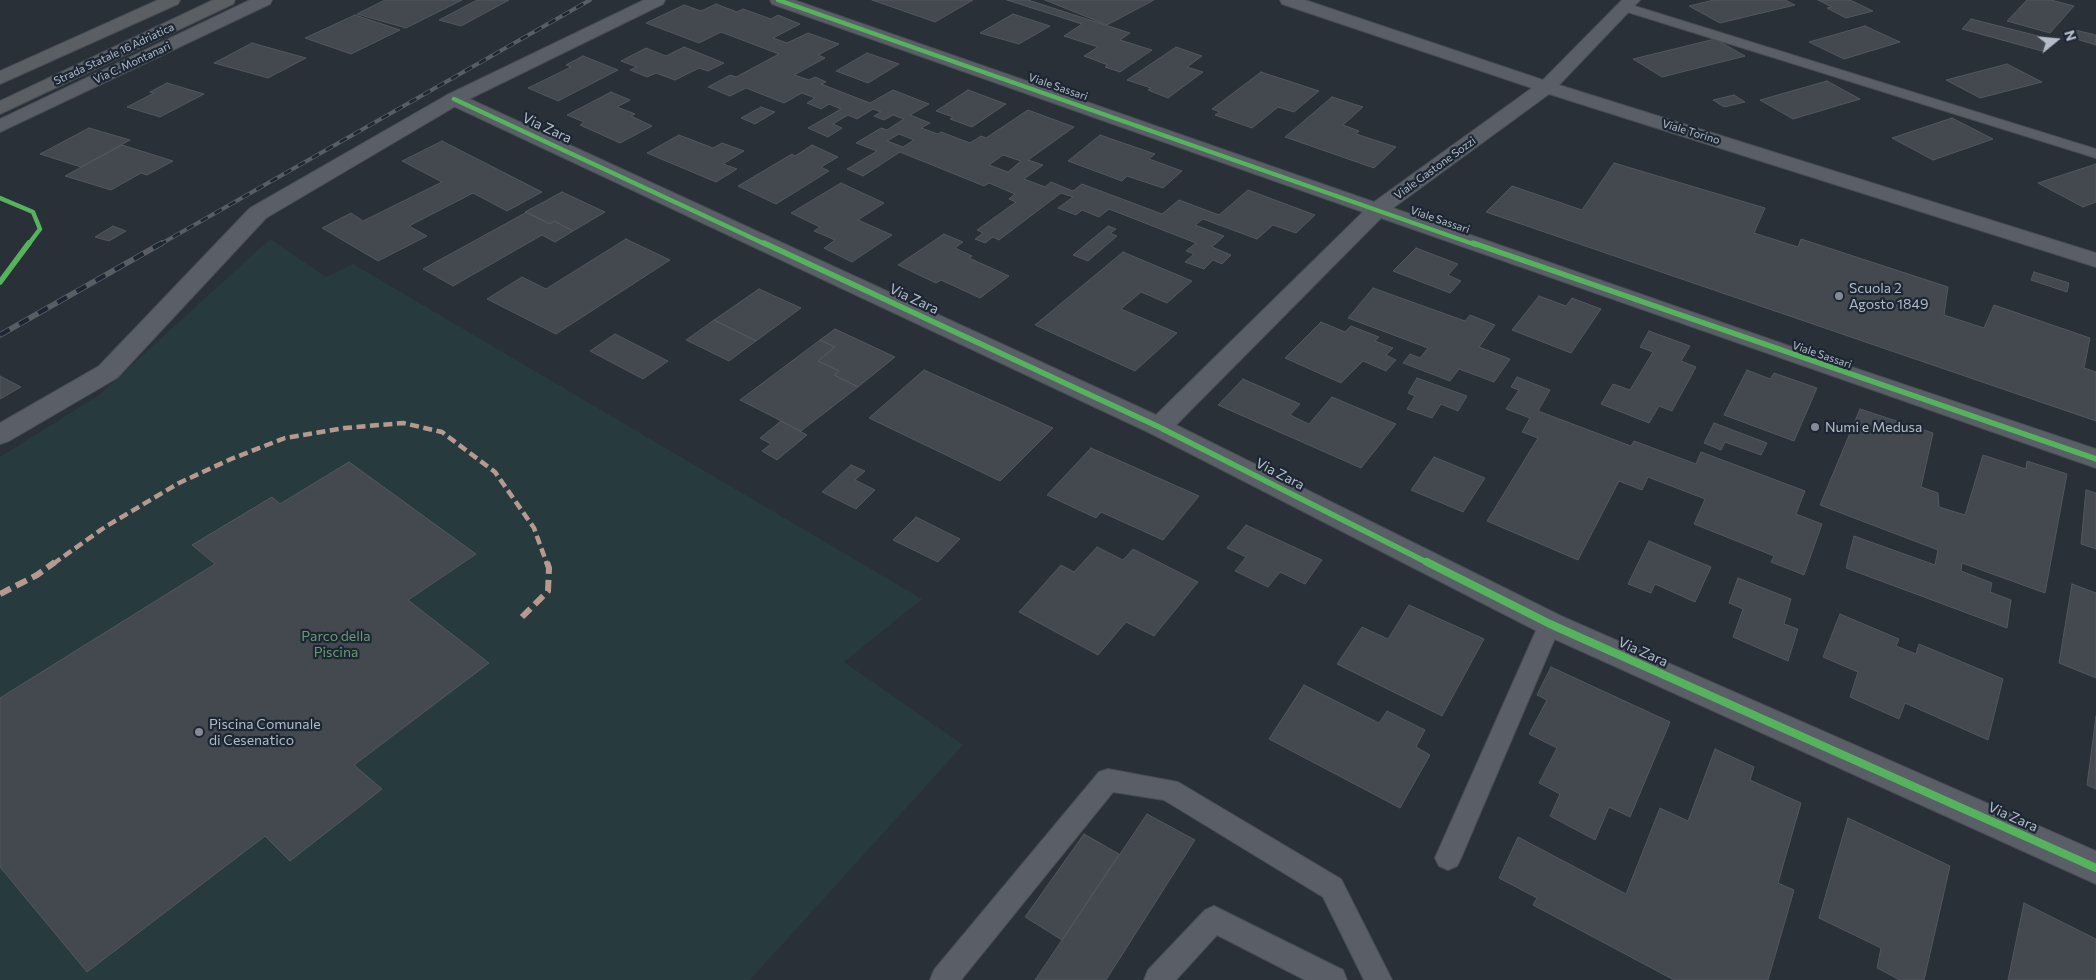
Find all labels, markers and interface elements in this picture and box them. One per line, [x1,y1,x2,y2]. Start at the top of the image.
north arrow [2031,15,2081,65]
street label: Strada Statale 16 Adriatica [52,20,176,88]
text: N [2061,28,2080,43]
street label: Via C. Montanari [91,39,173,87]
street label: Viale Sassari [1027,71,1089,103]
street label: Via Zara [520,109,574,147]
street label: Viale Torino [1661,117,1721,147]
street label: Viale Gastone Sozzi [1392,134,1478,202]
street label: Viale Sassari [1409,204,1471,236]
street label: Via Zara [887,280,941,318]
place label: Scuola 2 Agosto 1849 [1849,280,1928,312]
marker: Scuola 2 Agosto 1849 [1833,290,1845,302]
street label: Viale Sassari [1791,339,1853,371]
place label: Numi e Medusa [1825,419,1922,435]
marker: Numi e Medusa [1809,421,1821,433]
street label: Via Zara [1253,455,1307,493]
park label: Parco della Piscina [301,628,371,660]
street label: Via Zara [1616,634,1670,670]
place label: Piscina Comunale di Cesenatico [209,716,321,749]
marker: Piscina Comunale di Cesenatico [193,726,205,738]
street label: Via Zara [1986,799,2040,835]

